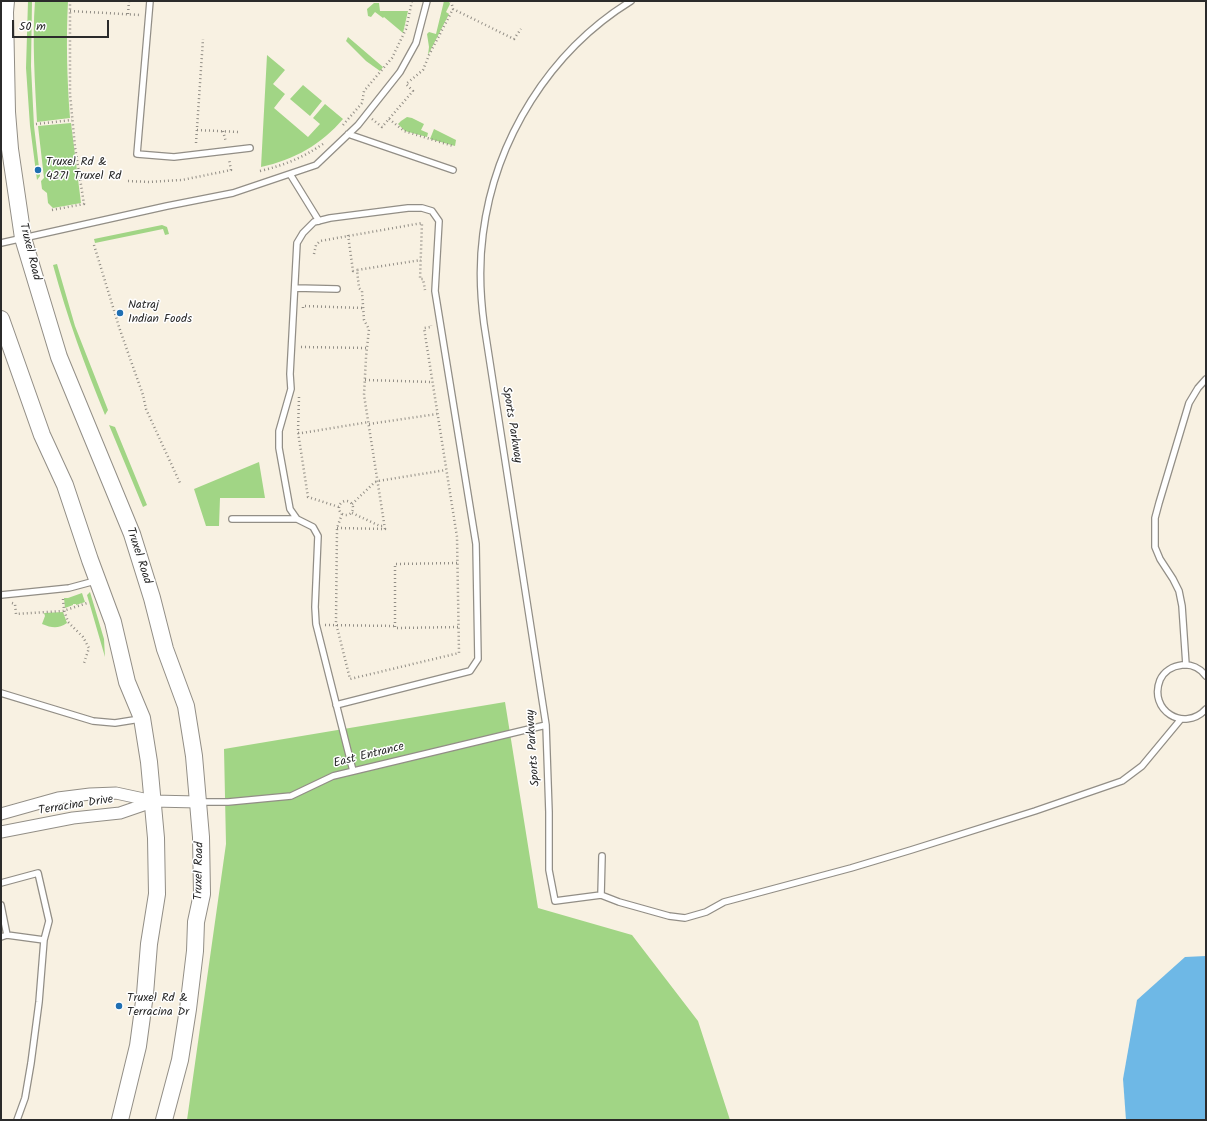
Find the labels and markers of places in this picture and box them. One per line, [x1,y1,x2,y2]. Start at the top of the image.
place label: Truxel Rd & 4271 Truxel Rd [46,156,121,184]
marker: Truxel Rd & 4271 Truxel Rd [33,165,43,175]
place label: Natraj Indian Foods [128,299,192,327]
marker: Natraj Indian Foods [115,308,125,318]
place label: Truxel Rd & Terracina Dr [127,992,189,1020]
marker: Truxel Rd & Terracina Dr [114,1001,124,1011]

